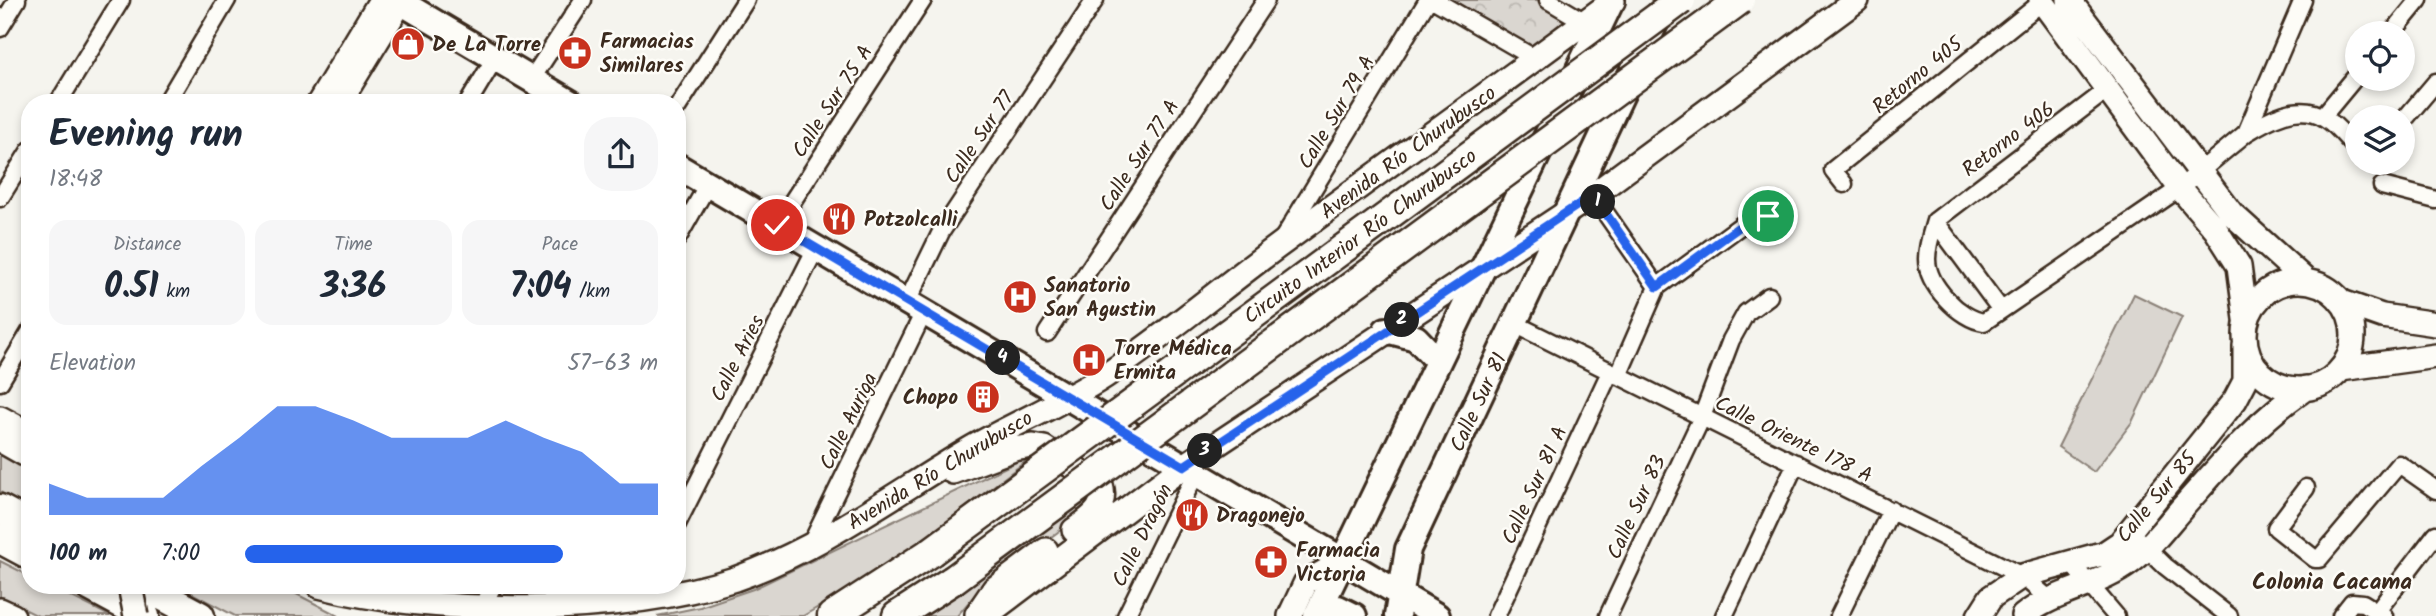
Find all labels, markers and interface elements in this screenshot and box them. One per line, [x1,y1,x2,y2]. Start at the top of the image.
map controls [2345,21,2415,175]
button: locate [2345,21,2415,91]
shop icon: De La Torre [389,25,427,63]
place label: Farmacias Similares [600,26,694,83]
street label: Retorno 405 [1865,28,1972,123]
place label: De La Torre [432,29,541,62]
pharmacy icon: Farmacias Similares [556,34,594,72]
street label: Calle Sur 75 A [784,39,882,165]
street label: Calle Sur 79 A [1290,49,1384,176]
street label: Avenida Río Churubusco [1314,78,1504,229]
street label: Calle Sur 77 [937,83,1024,191]
street label: Calle Sur 77 A [1092,93,1189,218]
street label: Retorno 406 [1955,94,2062,186]
button: layers [2345,105,2415,175]
text: Evening run [49,106,243,166]
button: share [584,117,658,191]
street label: Circuito Interior Río Churubusco [1237,141,1485,334]
text: 18:48 [49,162,102,198]
pin: 1 [1580,184,1616,220]
text: 1 [1595,186,1600,216]
pin [1738,186,1798,246]
pin [747,195,807,255]
icon: arrive [1749,197,1787,235]
restaurant icon: Potzolcalli [820,200,858,238]
place label: Potzolcalli [864,204,958,237]
icon: check [758,206,796,244]
text: Distance [113,230,181,260]
text: Time [334,230,373,260]
text: Pace [542,230,578,260]
text: 0.51 [104,260,159,316]
text: 3:36 [321,260,386,316]
text: 7:04 [510,260,572,316]
place label: Sanatorio San Agustin [1044,270,1156,327]
text: km [159,277,190,307]
text: /km [572,277,610,307]
hospital icon: Sanatorio San Agustin [1001,278,1039,316]
pin: 2 [1384,302,1420,338]
text: 2 [1396,304,1407,334]
street label: Calle Aries [702,309,774,408]
place label: Torre Médica Ermita [1114,333,1232,390]
pin: 4 [986,340,1020,376]
hospital icon: Torre Médica Ermita [1070,341,1108,379]
text: 4 [997,342,1008,372]
text: Elevation [49,346,136,382]
text: 57–63 m [568,346,658,382]
street label: Calle Sur 81 [1442,347,1517,458]
street label: Calle Auriga [811,367,887,476]
building icon: Chopo [964,378,1002,416]
place label: Chopo [903,382,958,415]
street label: Calle Oriente 178 A [1709,388,1878,493]
street label: Avenida Río Churubusco [842,403,1040,540]
street label: Calle Sur 81 A [1493,421,1577,550]
pin: 3 [1188,434,1222,468]
text: 3 [1199,435,1210,465]
street label: Calle Sur 85 [2109,443,2207,551]
street label: Calle Sur 83 [1599,450,1676,565]
street label: Calle Dragón [1104,478,1183,593]
restaurant icon: Dragonejo [1173,496,1211,534]
place label: Dragonejo [1216,500,1305,533]
place label: Farmacia Victoria [1296,535,1380,592]
text: 100 m [49,536,107,572]
text: 7:00 [161,536,200,572]
pharmacy icon: Farmacia Victoria [1252,543,1290,581]
district label: Colonia Cacama [2252,565,2412,601]

